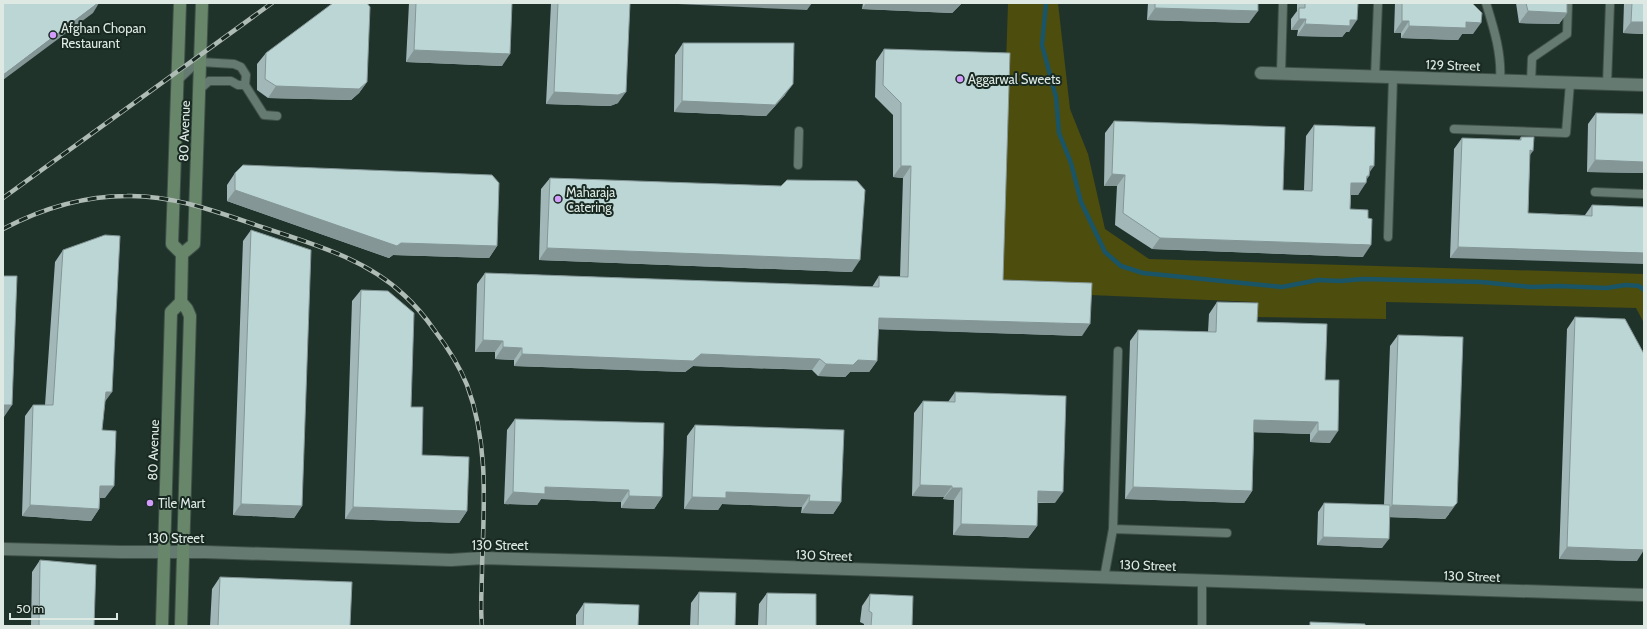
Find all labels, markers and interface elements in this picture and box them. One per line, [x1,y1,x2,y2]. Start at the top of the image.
place label: Afghan Chopan Restaurant [61,20,146,51]
marker: Afghan Chopan Restaurant [48,30,58,40]
street label: 129 Street [1425,56,1481,74]
place label: Aggarwal Sweets [968,71,1061,87]
marker: Aggarwal Sweets [955,74,965,84]
street label: 80 Avenue [175,100,193,162]
place label: Maharaja Catering [566,184,616,215]
marker: Maharaja Catering [553,194,563,204]
street label: 80 Avenue [144,419,162,481]
place label: Tile Mart [158,495,206,511]
marker: Tile Mart [145,498,155,508]
street label: 130 Street [148,530,205,546]
street label: 130 Street [472,537,529,553]
street label: 130 Street [795,546,853,564]
street label: 130 Street [1119,556,1177,574]
street label: 130 Street [1443,567,1501,585]
scale bar [10,595,117,621]
text: 50 m [16,601,44,616]

